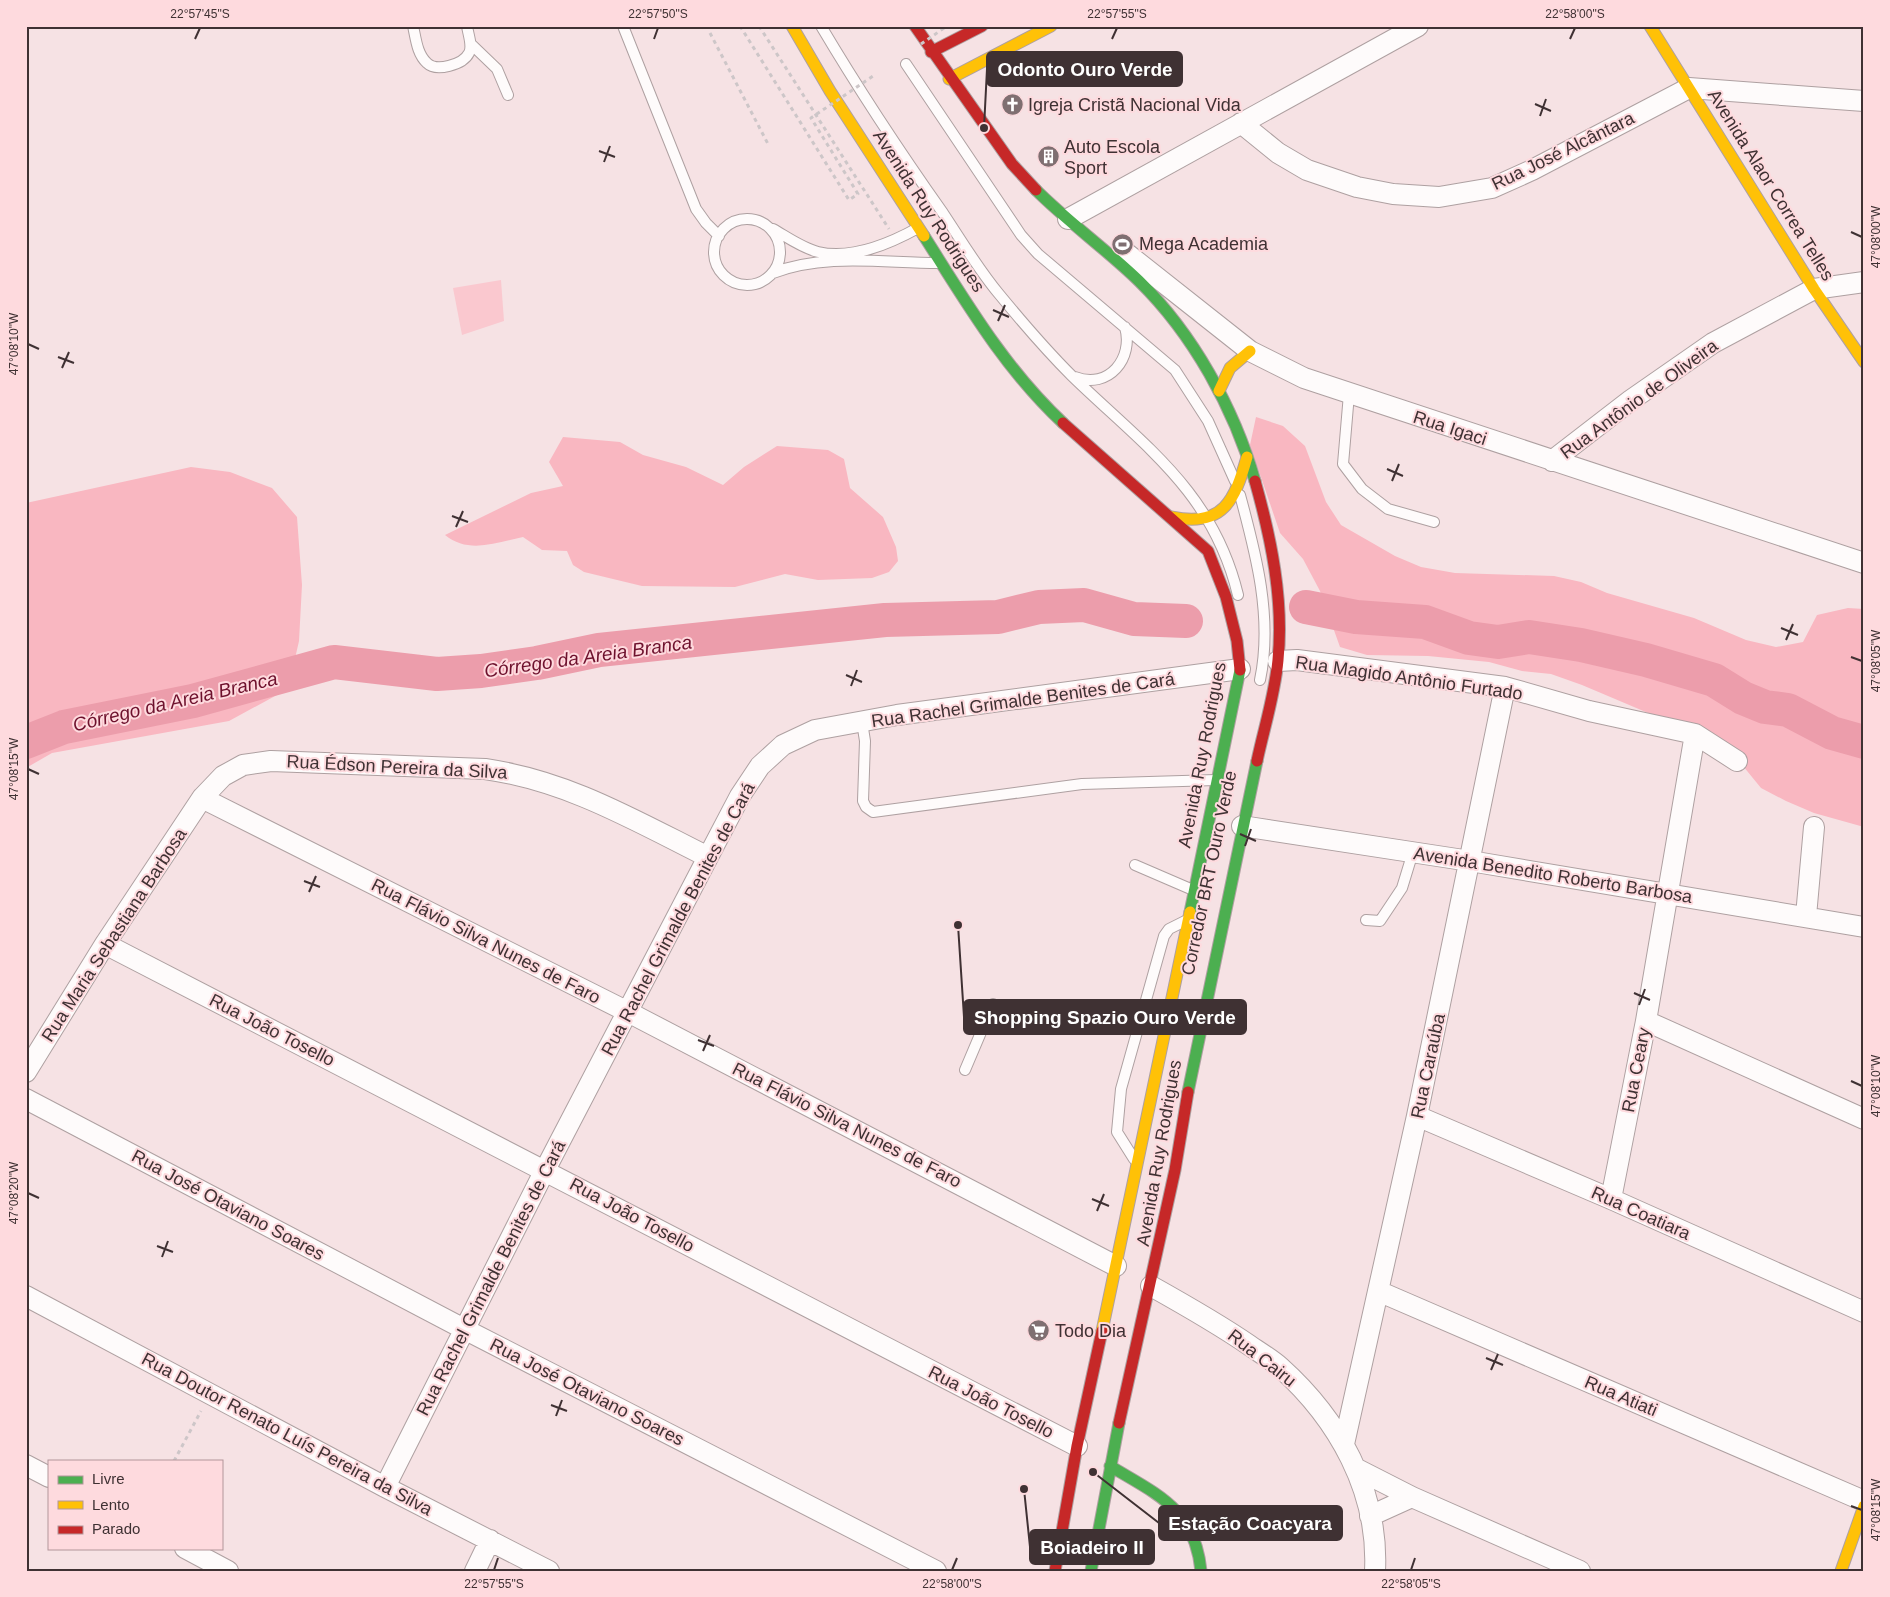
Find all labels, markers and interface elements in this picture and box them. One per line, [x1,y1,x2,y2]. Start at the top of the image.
text: 22°57'45"S [170,7,230,21]
text: 22°57'50"S [628,7,688,21]
text: 22°57'55"S [1087,7,1147,21]
text: 22°58'00"S [1545,7,1605,21]
callout: Odonto Ouro Verde [987,52,1182,86]
text: Odonto Ouro Verde [997,59,1173,80]
street label: Avenida Alaor Correa Telles [1704,86,1838,284]
church icon: Igreja Cristã Nacional Vida [1000,93,1024,117]
place label: Igreja Cristã Nacional Vida [1028,95,1242,115]
street label: Rua José Alcântara [1488,107,1638,194]
street label: Avenida Ruy Rodrigues [869,126,989,296]
place label: Auto Escola Sport [1064,137,1161,178]
building icon: Auto Escola Sport [1036,145,1060,169]
text: 47°08'00"W [1869,205,1883,268]
sports icon: Mega Academia [1111,232,1135,256]
place label: Mega Academia [1139,234,1269,254]
text: 47°08'10"W [7,312,21,375]
street label: Rua Antônio de Oliveira [1557,335,1722,463]
street label: Rua Igaci [1411,407,1489,449]
text: 47°08'05"W [1869,629,1883,692]
water label: Córrego da Areia Branca [483,632,693,681]
street label: Rua Magido Antônio Furtado [1294,652,1524,704]
street label: Avenida Ruy Rodrigues [1174,660,1230,850]
water label: Córrego da Areia Branca [71,668,280,735]
street label: Rua Rachel Grimalde Benites de Cará [870,669,1177,731]
text: 47°08'15"W [7,737,21,800]
street label: Rua Édson Pereira da Silva [286,751,509,783]
street label: Corredor BRT Ouro Verde [1178,769,1240,977]
street label: Rua Rachel Grimalde Benites de Cará [597,778,759,1059]
street label: Rua Maria Sebastiana Barbosa [37,824,191,1045]
street label: Avenida Benedito Roberto Barbosa [1412,843,1695,907]
street label: Rua Flávio Silva Nunes de Faro [368,874,604,1008]
street label: Rua João Tosello [206,990,338,1070]
callout: Shopping Spazio Ouro Verde [964,1000,1246,1034]
text: Shopping Spazio Ouro Verde [974,1007,1236,1028]
street label: Rua Caraúba [1407,1011,1449,1120]
street label: Rua Ceary [1618,1026,1654,1114]
text: 47°08'10"W [1869,1054,1883,1117]
street label: Rua Flávio Silva Nunes de Faro [729,1058,965,1192]
street label: Avenida Ruy Rodrigues [1133,1058,1185,1248]
street label: Rua Rachel Grimalde Benites de Cará [413,1136,570,1419]
street label: Rua José Otaviano Soares [128,1146,328,1264]
text: 47°08'20"W [7,1161,21,1224]
street label: Rua João Tosello [566,1174,698,1256]
street label: Rua Coatiara [1588,1182,1694,1244]
supermarket icon: Todo Dia [1027,1319,1051,1343]
place label: Todo Dia [1055,1321,1127,1341]
street label: Rua Cairu [1224,1325,1300,1391]
street label: Rua José Otaviano Soares [487,1334,687,1450]
street label: Rua Doutor Renato Luís Pereira da Silva [138,1349,437,1520]
street label: Rua João Tosello [925,1362,1057,1442]
street label: Rua Atiati [1582,1372,1660,1420]
legend [48,1460,222,1550]
text: Livre [92,1470,125,1487]
text: 47°08'15"W [1869,1478,1883,1541]
text: Lento [92,1496,130,1513]
callout: Estação Coacyara [1159,1506,1342,1540]
text: Estação Coacyara [1168,1513,1332,1534]
text: Parado [92,1520,140,1537]
callout: Boiadeiro II [1030,1530,1154,1564]
text: Boiadeiro II [1040,1537,1144,1558]
text: 22°57'55"S [464,1577,524,1591]
text: 22°58'00"S [922,1577,982,1591]
text: 22°58'05"S [1381,1577,1441,1591]

